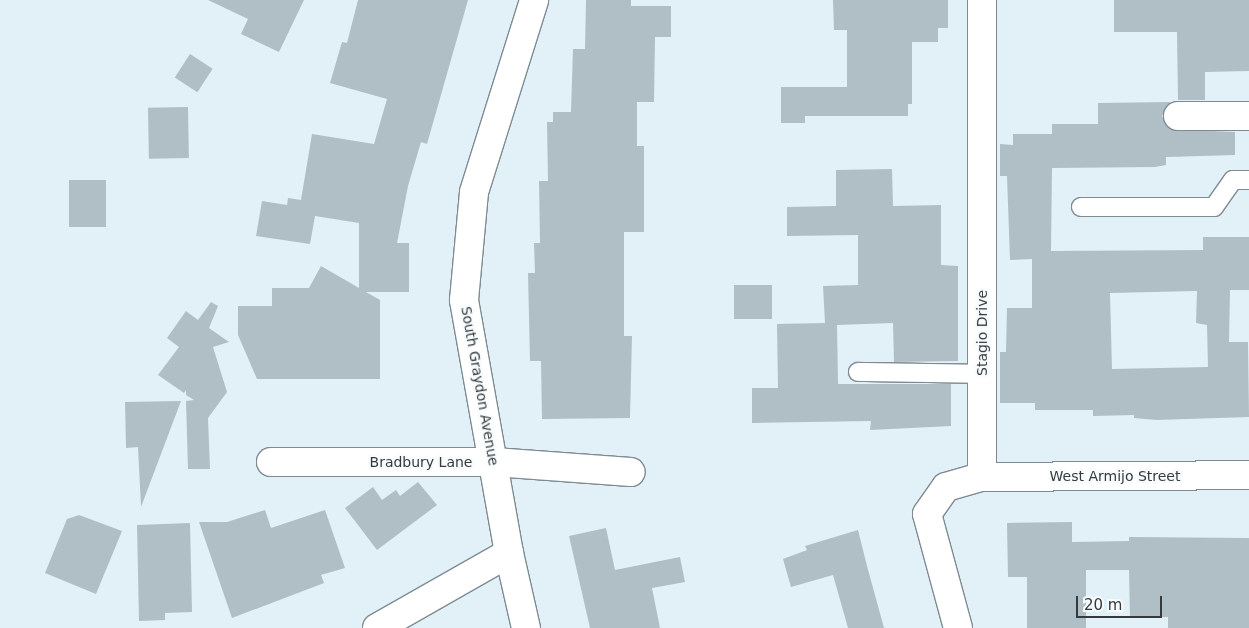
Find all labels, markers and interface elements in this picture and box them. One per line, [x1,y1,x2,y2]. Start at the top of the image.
street label: Stagio Drive [974,290,990,376]
street label: South Graydon Avenue [458,305,502,467]
street label: Bradbury Lane [370,454,472,470]
street label: West Armijo Street [1050,468,1180,484]
scale bar [1079,586,1165,618]
text: 20 m [1084,596,1122,614]

